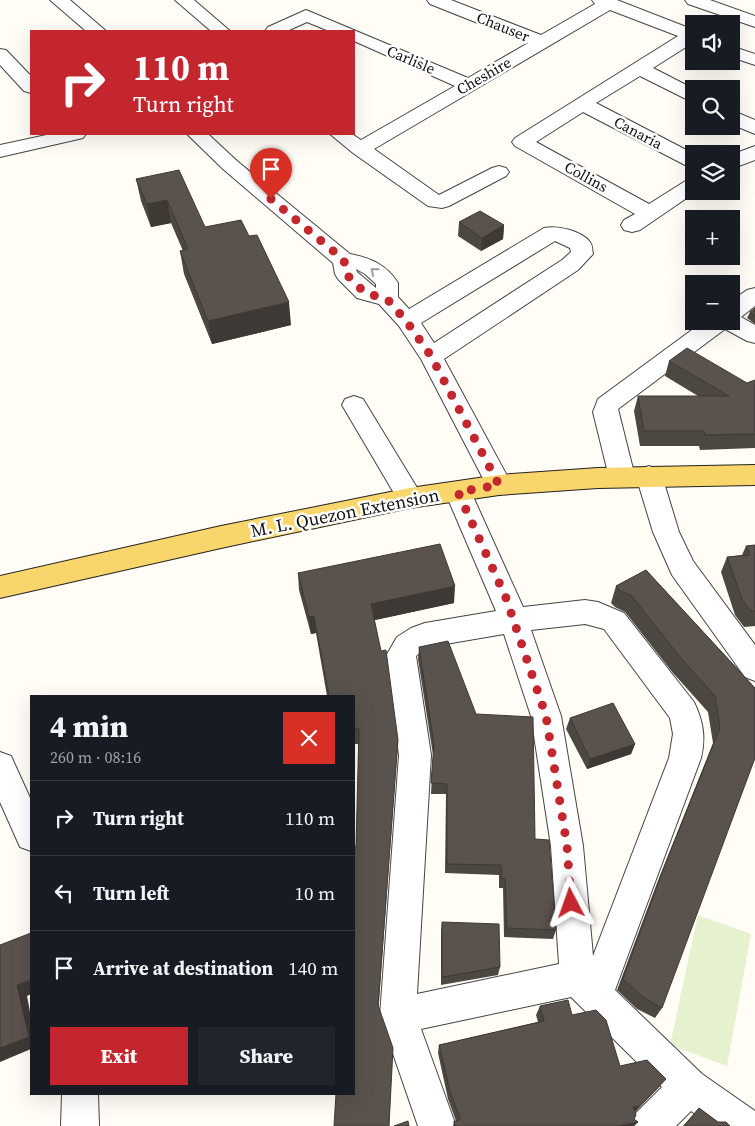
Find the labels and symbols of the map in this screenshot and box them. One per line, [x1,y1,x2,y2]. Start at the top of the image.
street label: Chauser [474,6,533,47]
street label: Carlisle [384,40,439,79]
street label: Cheshire [453,51,515,100]
street label: Canaria [610,111,666,154]
pin [250,148,292,199]
street label: Collins [561,156,612,197]
one-way arrow [371,267,380,276]
street label: M. L. Quezon Extension [248,482,442,543]
position arrow [544,876,596,928]

